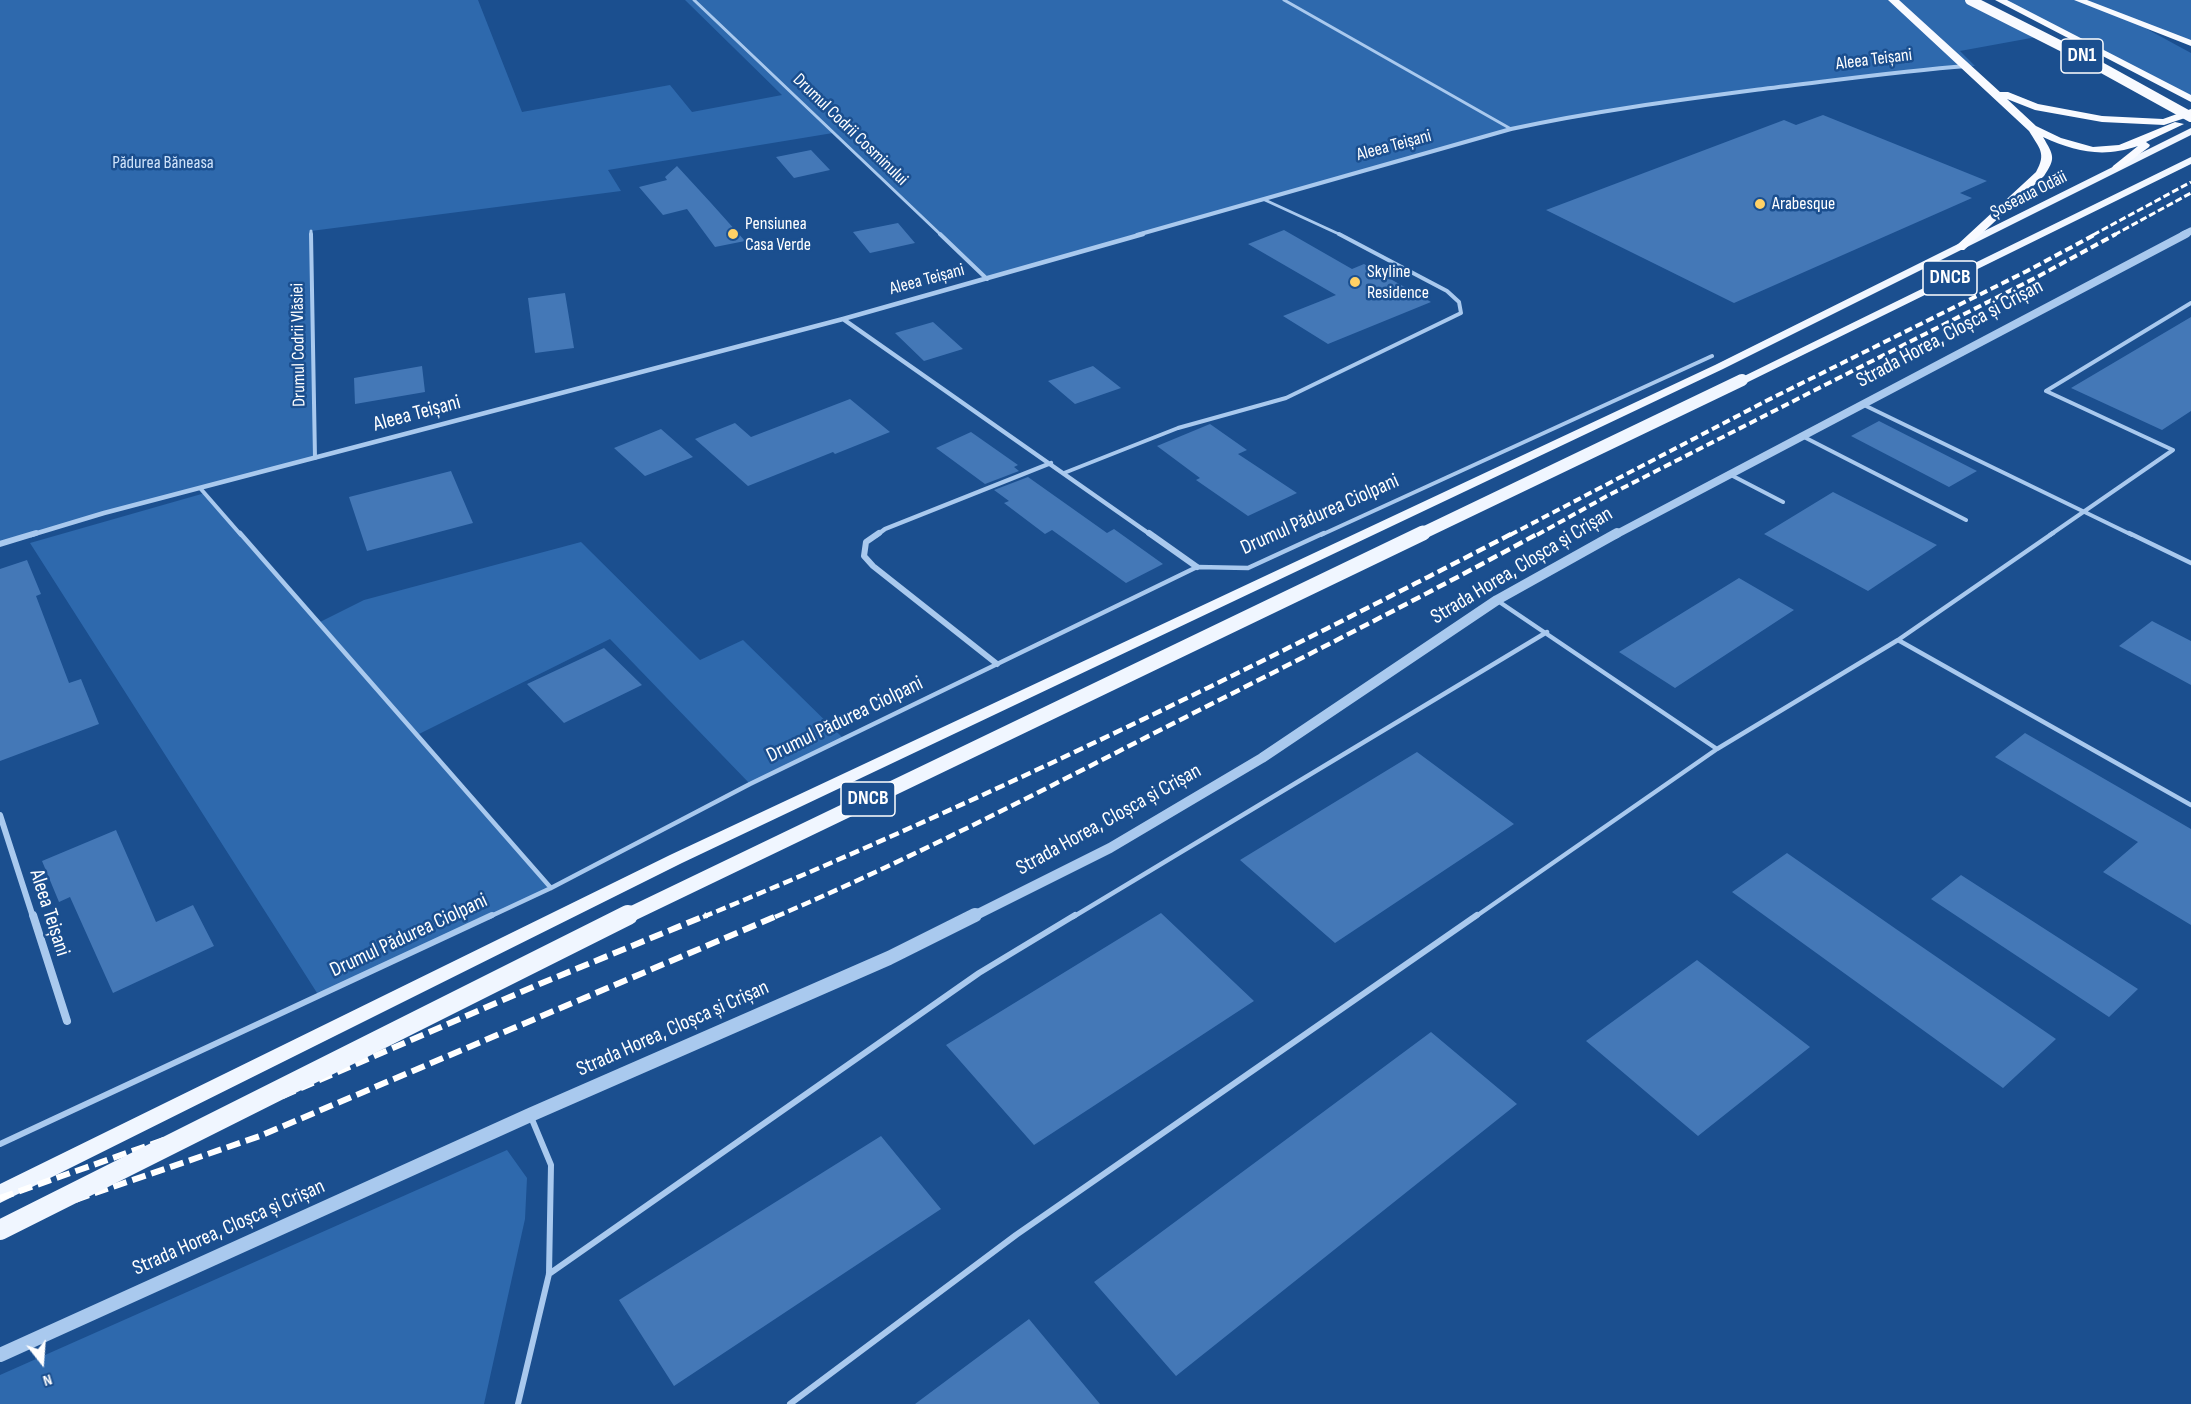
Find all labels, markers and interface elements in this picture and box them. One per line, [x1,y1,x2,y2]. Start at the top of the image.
road number: DN1 [2061,39,2103,73]
street label: Aleea Teișani [1835,45,1913,75]
street label: Drumul Codrii Cosminului [788,69,912,191]
street label: Aleea Teișani [1354,126,1434,166]
park label: Pădurea Băneasa [112,152,214,174]
street label: Șoseaua Odăii [1987,167,2071,223]
place label: Arabesque [1772,193,1835,215]
marker: Arabesque [1753,197,1767,211]
place label: Pensiunea Casa Verde [745,213,811,256]
marker: Pensiunea Casa Verde [726,227,740,241]
street label: Aleea Teișani [887,260,967,300]
place label: Skyline Residence [1367,261,1429,304]
road number: DNCB [1923,261,1977,295]
street label: Strada Horea, Cloșca și Crișan [1852,274,2048,394]
marker: Skyline Residence [1348,275,1362,289]
street label: Drumul Codrii Vlăsiei [287,283,311,407]
street label: Aleea Teișani [371,390,463,438]
street label: Drumul Pădurea Ciolpani [1237,469,1403,561]
street label: Strada Horea, Cloșca și Crișan [1427,502,1617,630]
street label: Drumul Pădurea Ciolpani [763,671,927,769]
street label: Strada Horea, Cloșca și Crișan [1012,759,1206,881]
road number: DNCB [841,782,895,816]
street label: Aleea Teișani [23,867,75,959]
street label: Drumul Pădurea Ciolpani [326,888,492,984]
street label: Strada Horea, Cloșca și Crișan [573,975,773,1083]
street label: Strada Horea, Cloșca și Crișan [129,1174,329,1282]
north arrow [12,1332,72,1392]
text: N [41,1369,54,1390]

